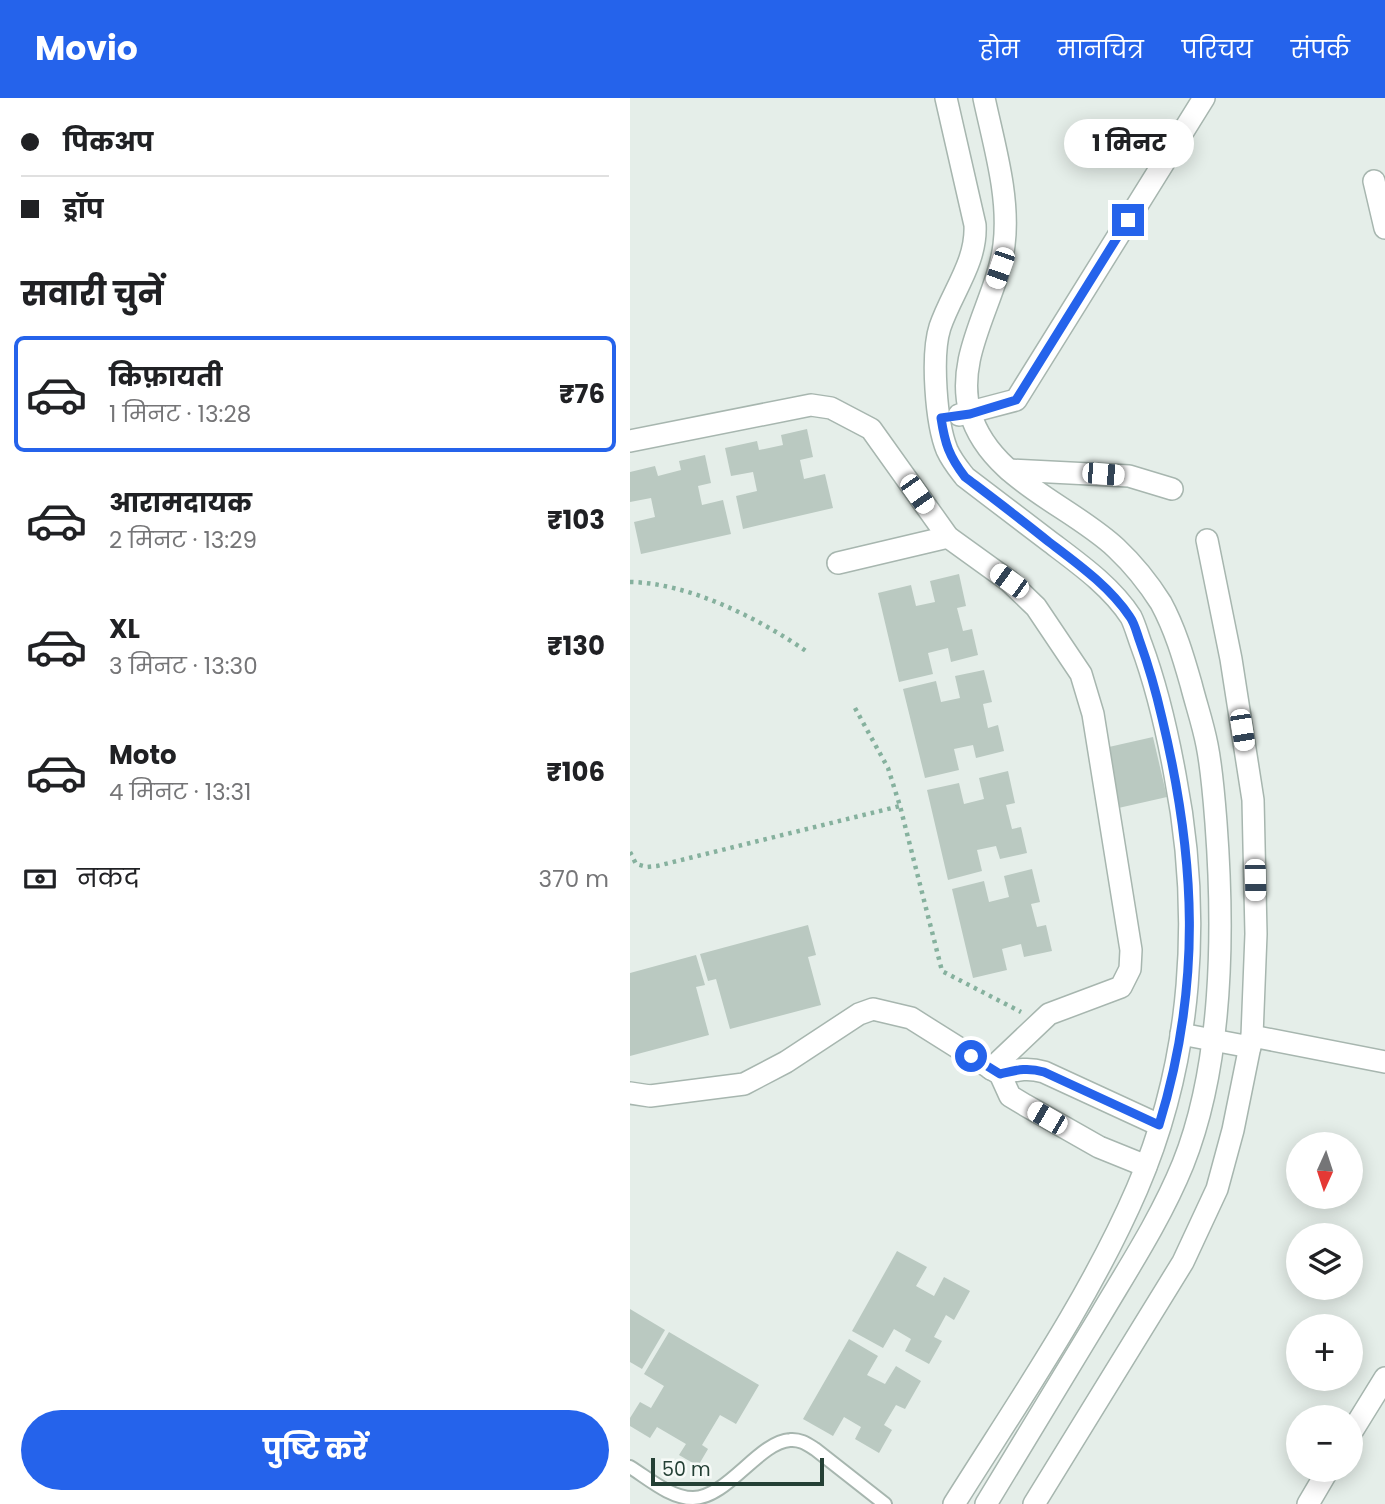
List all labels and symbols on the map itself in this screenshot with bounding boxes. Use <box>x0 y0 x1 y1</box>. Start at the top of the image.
callout: 1 मिनट <box>1063 118 1193 167</box>
route end <box>1112 204 1144 236</box>
car <box>984 245 1017 291</box>
car <box>1082 462 1125 486</box>
car <box>897 471 938 517</box>
car <box>986 560 1033 602</box>
car <box>1229 708 1256 752</box>
car <box>1245 859 1266 901</box>
route start <box>955 1040 987 1072</box>
car <box>1024 1098 1071 1138</box>
north arrow <box>1286 1132 1363 1209</box>
scale bar <box>651 1455 824 1487</box>

